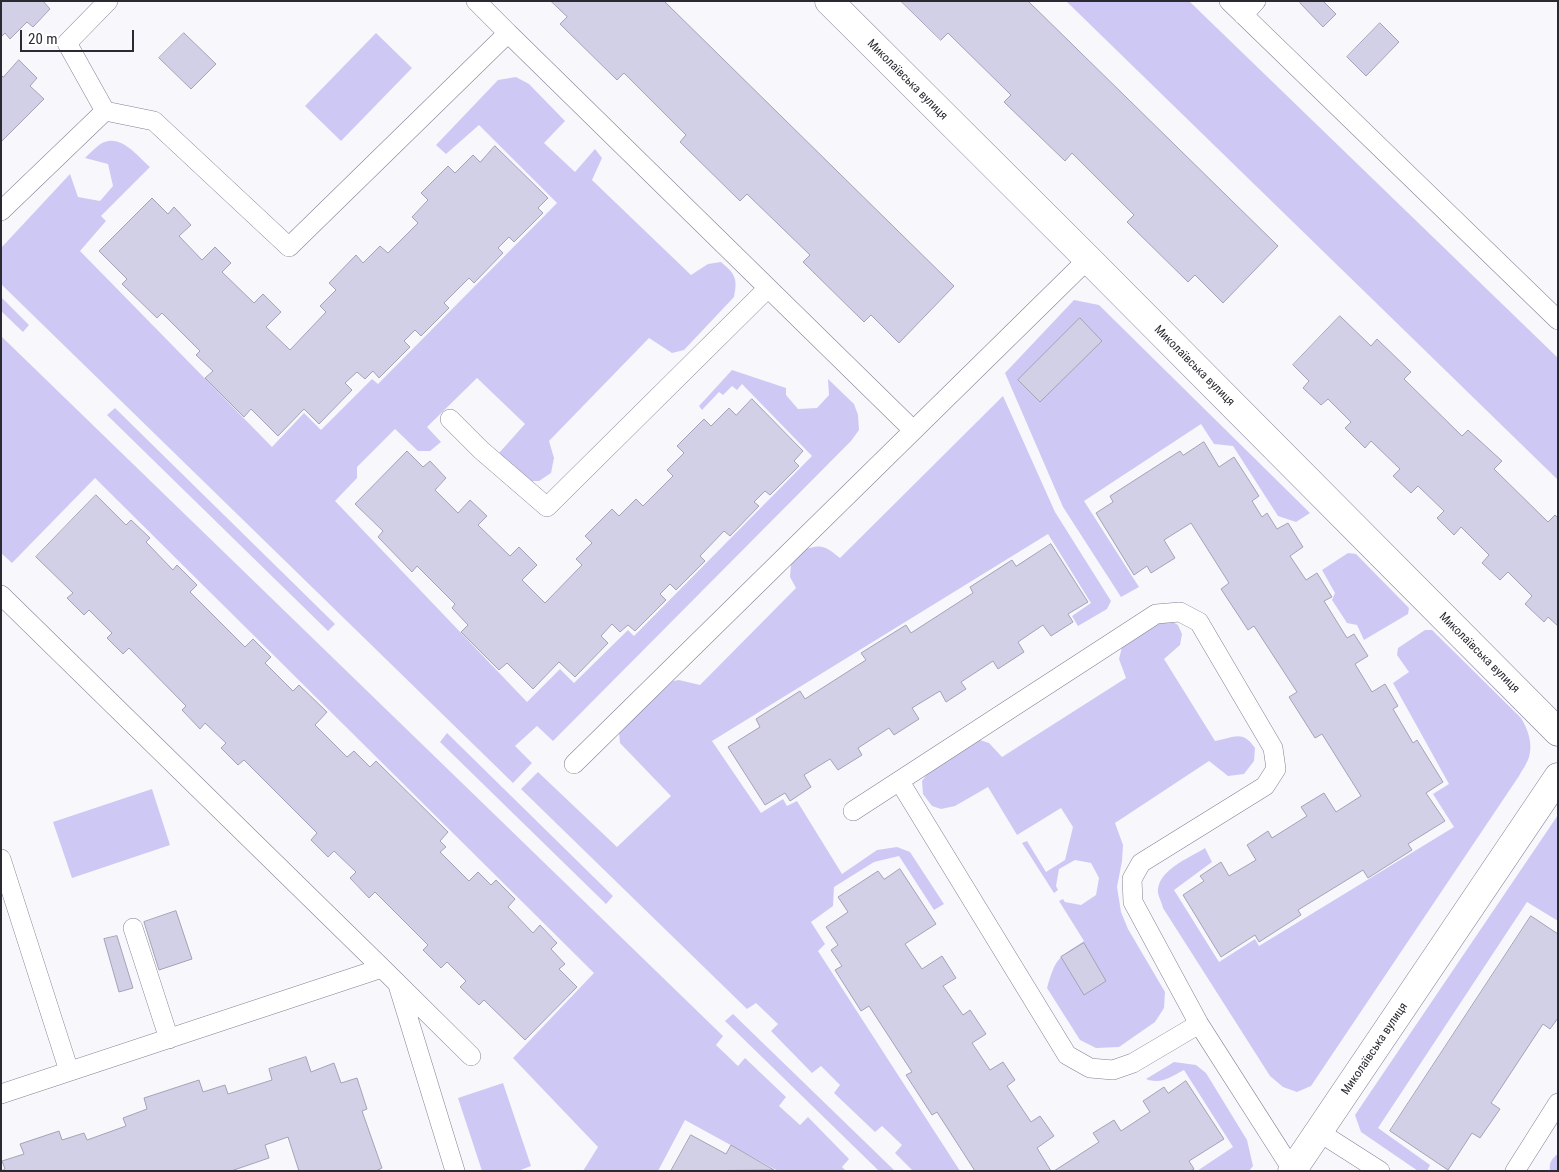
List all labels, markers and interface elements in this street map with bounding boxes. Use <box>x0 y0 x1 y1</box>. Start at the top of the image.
scale bar <box>22 20 136 52</box>
text: 20 m <box>28 30 58 48</box>
street label: Миколаївська вулиця <box>864 37 950 123</box>
street label: Миколаївська вулиця <box>1151 323 1237 409</box>
street label: Миколаївська вулиця <box>1436 610 1522 696</box>
street label: Миколаївська вулиця <box>1339 1000 1411 1098</box>

